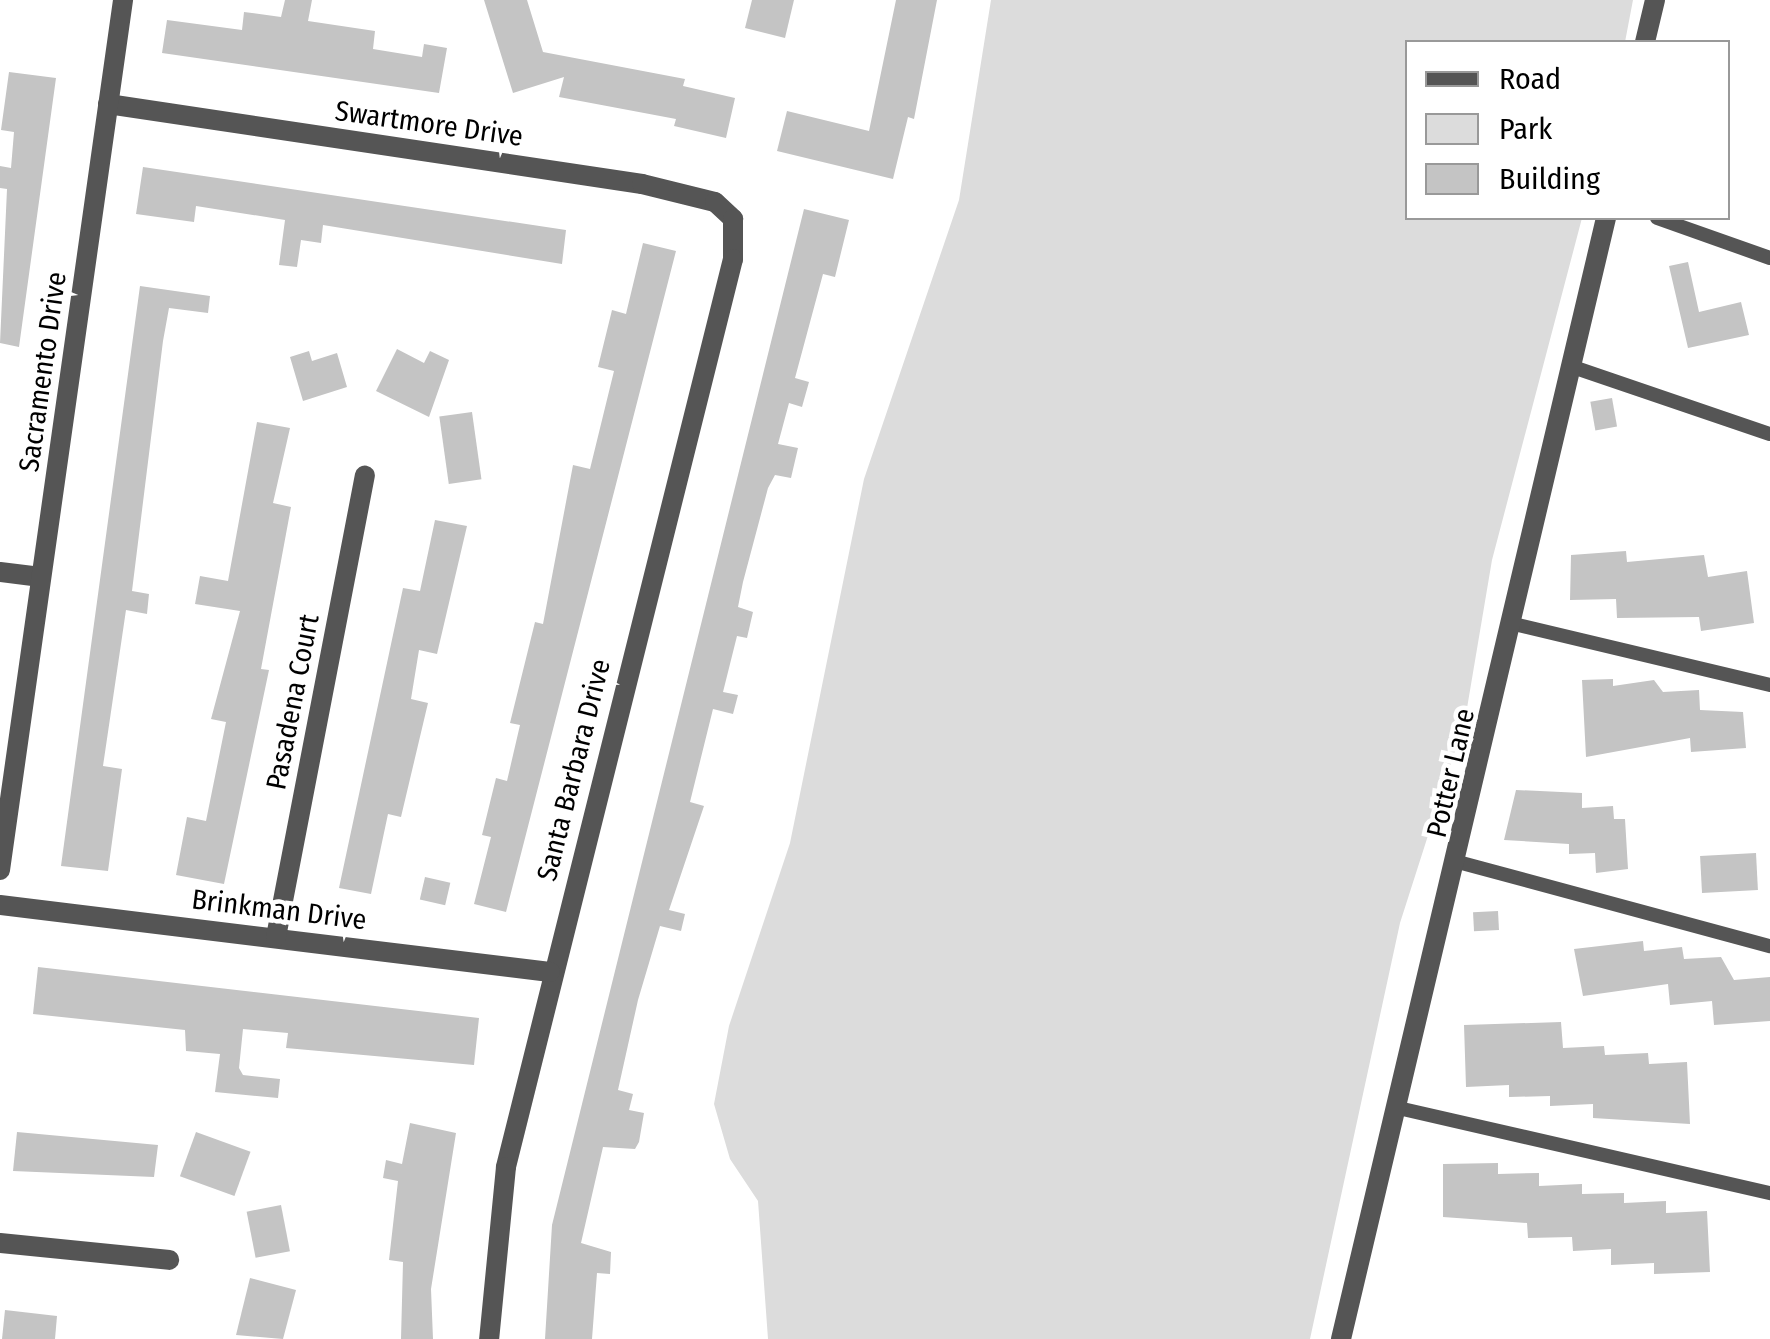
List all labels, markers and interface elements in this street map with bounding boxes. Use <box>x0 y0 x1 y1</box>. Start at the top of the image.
legend <box>1405 40 1730 220</box>
text: Road <box>1499 61 1561 97</box>
street label: Swartmore Drive <box>333 94 525 154</box>
text: Park <box>1499 111 1552 147</box>
text: Building <box>1499 161 1600 197</box>
street label: Sacramento Drive <box>12 270 74 474</box>
street label: Pasadena Court <box>260 611 326 793</box>
street label: Santa Barbara Drive <box>530 656 618 884</box>
street label: Potter Lane <box>1420 705 1482 841</box>
street label: Brinkman Drive <box>190 883 368 937</box>

